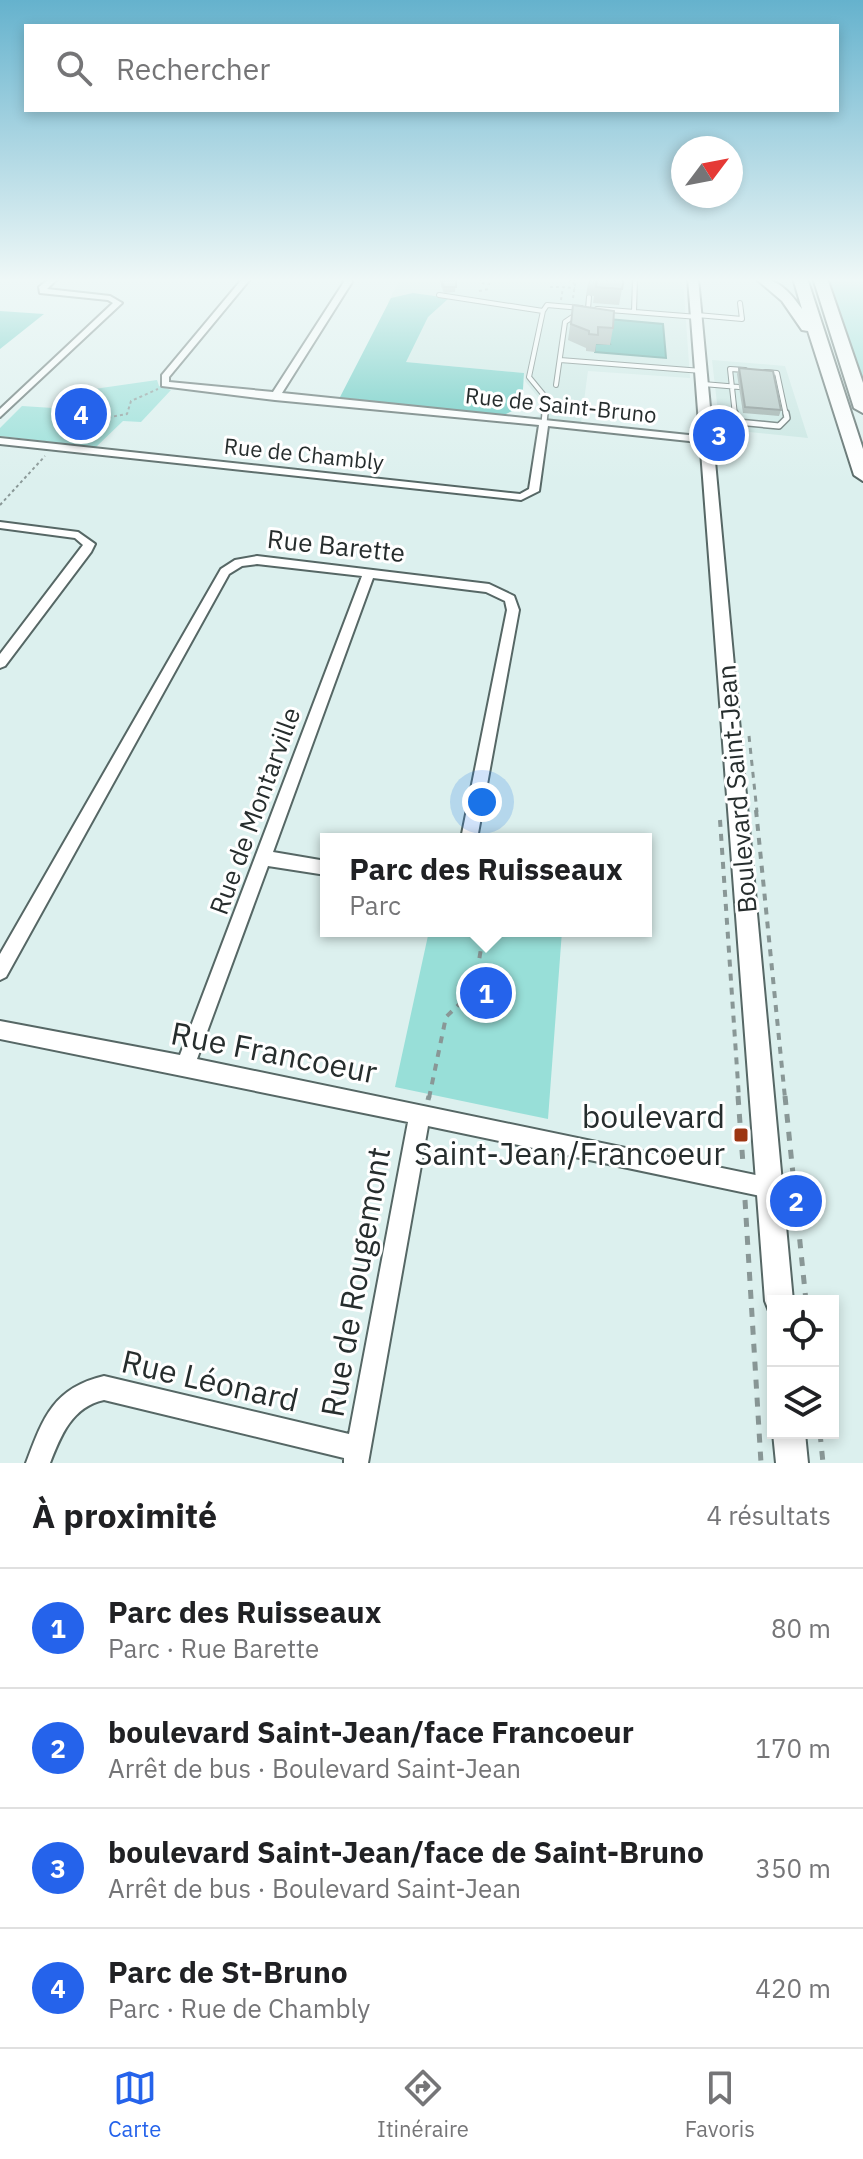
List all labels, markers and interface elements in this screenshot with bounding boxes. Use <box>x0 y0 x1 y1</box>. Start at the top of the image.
search box <box>24 24 839 112</box>
icon: search <box>52 46 96 90</box>
text: Rechercher <box>116 49 270 88</box>
north arrow <box>671 136 743 208</box>
street label: Rue de Saint-Bruno <box>464 380 658 429</box>
pin: 4 <box>55 384 107 444</box>
pin: 3 <box>693 405 745 465</box>
street label: Rue de Chambly <box>223 431 385 476</box>
street label: Rue Barette <box>265 521 407 569</box>
street label: Boulevard Saint-Jean <box>708 664 764 915</box>
street label: Rue de Montarville <box>201 702 307 919</box>
your location <box>462 782 502 822</box>
popup <box>320 833 652 937</box>
text: Parc des Ruisseaux <box>349 849 623 888</box>
text: Parc <box>349 888 401 922</box>
pin: 1 <box>460 963 512 1023</box>
street label: Rue Francoeur <box>167 1011 381 1093</box>
place label: boulevard Saint-Jean/Francoeur <box>414 1095 725 1174</box>
marker: boulevard Saint-Jean/Francoeur <box>732 1126 750 1144</box>
street label: Rue de Rougemont <box>311 1144 399 1420</box>
pin: 2 <box>770 1171 822 1231</box>
map controls <box>767 1295 839 1439</box>
button: locate <box>767 1295 839 1367</box>
street label: Rue Léonard <box>118 1339 303 1421</box>
button: layers <box>767 1367 839 1439</box>
text: À proximité <box>32 1493 217 1537</box>
text: 4 résultats <box>706 1498 831 1532</box>
text: Parc des Ruisseaux <box>108 1592 381 1631</box>
text: 1 <box>50 1611 66 1645</box>
text: 80 m <box>771 1611 831 1645</box>
text: Parc · Rue Barette <box>108 1631 319 1665</box>
text: boulevard Saint-Jean/face Francoeur <box>108 1712 634 1751</box>
text: 2 <box>50 1731 66 1765</box>
text: 170 m <box>755 1731 831 1765</box>
text: Arrêt de bus · Boulevard Saint-Jean <box>108 1751 521 1785</box>
text: boulevard Saint-Jean/face de Saint-Bruno <box>108 1832 704 1871</box>
text: 3 <box>50 1851 66 1885</box>
text: 350 m <box>755 1851 831 1885</box>
text: Arrêt de bus · Boulevard Saint-Jean <box>108 1871 521 1905</box>
text: Parc de St-Bruno <box>108 1952 348 1991</box>
text: 4 <box>50 1971 66 2005</box>
text: 420 m <box>755 1971 831 2005</box>
text: Parc · Rue de Chambly <box>108 1991 370 2025</box>
tab: Carte <box>108 2066 161 2143</box>
tab: Itinéraire <box>377 2066 469 2143</box>
tab: Favoris <box>685 2066 755 2143</box>

